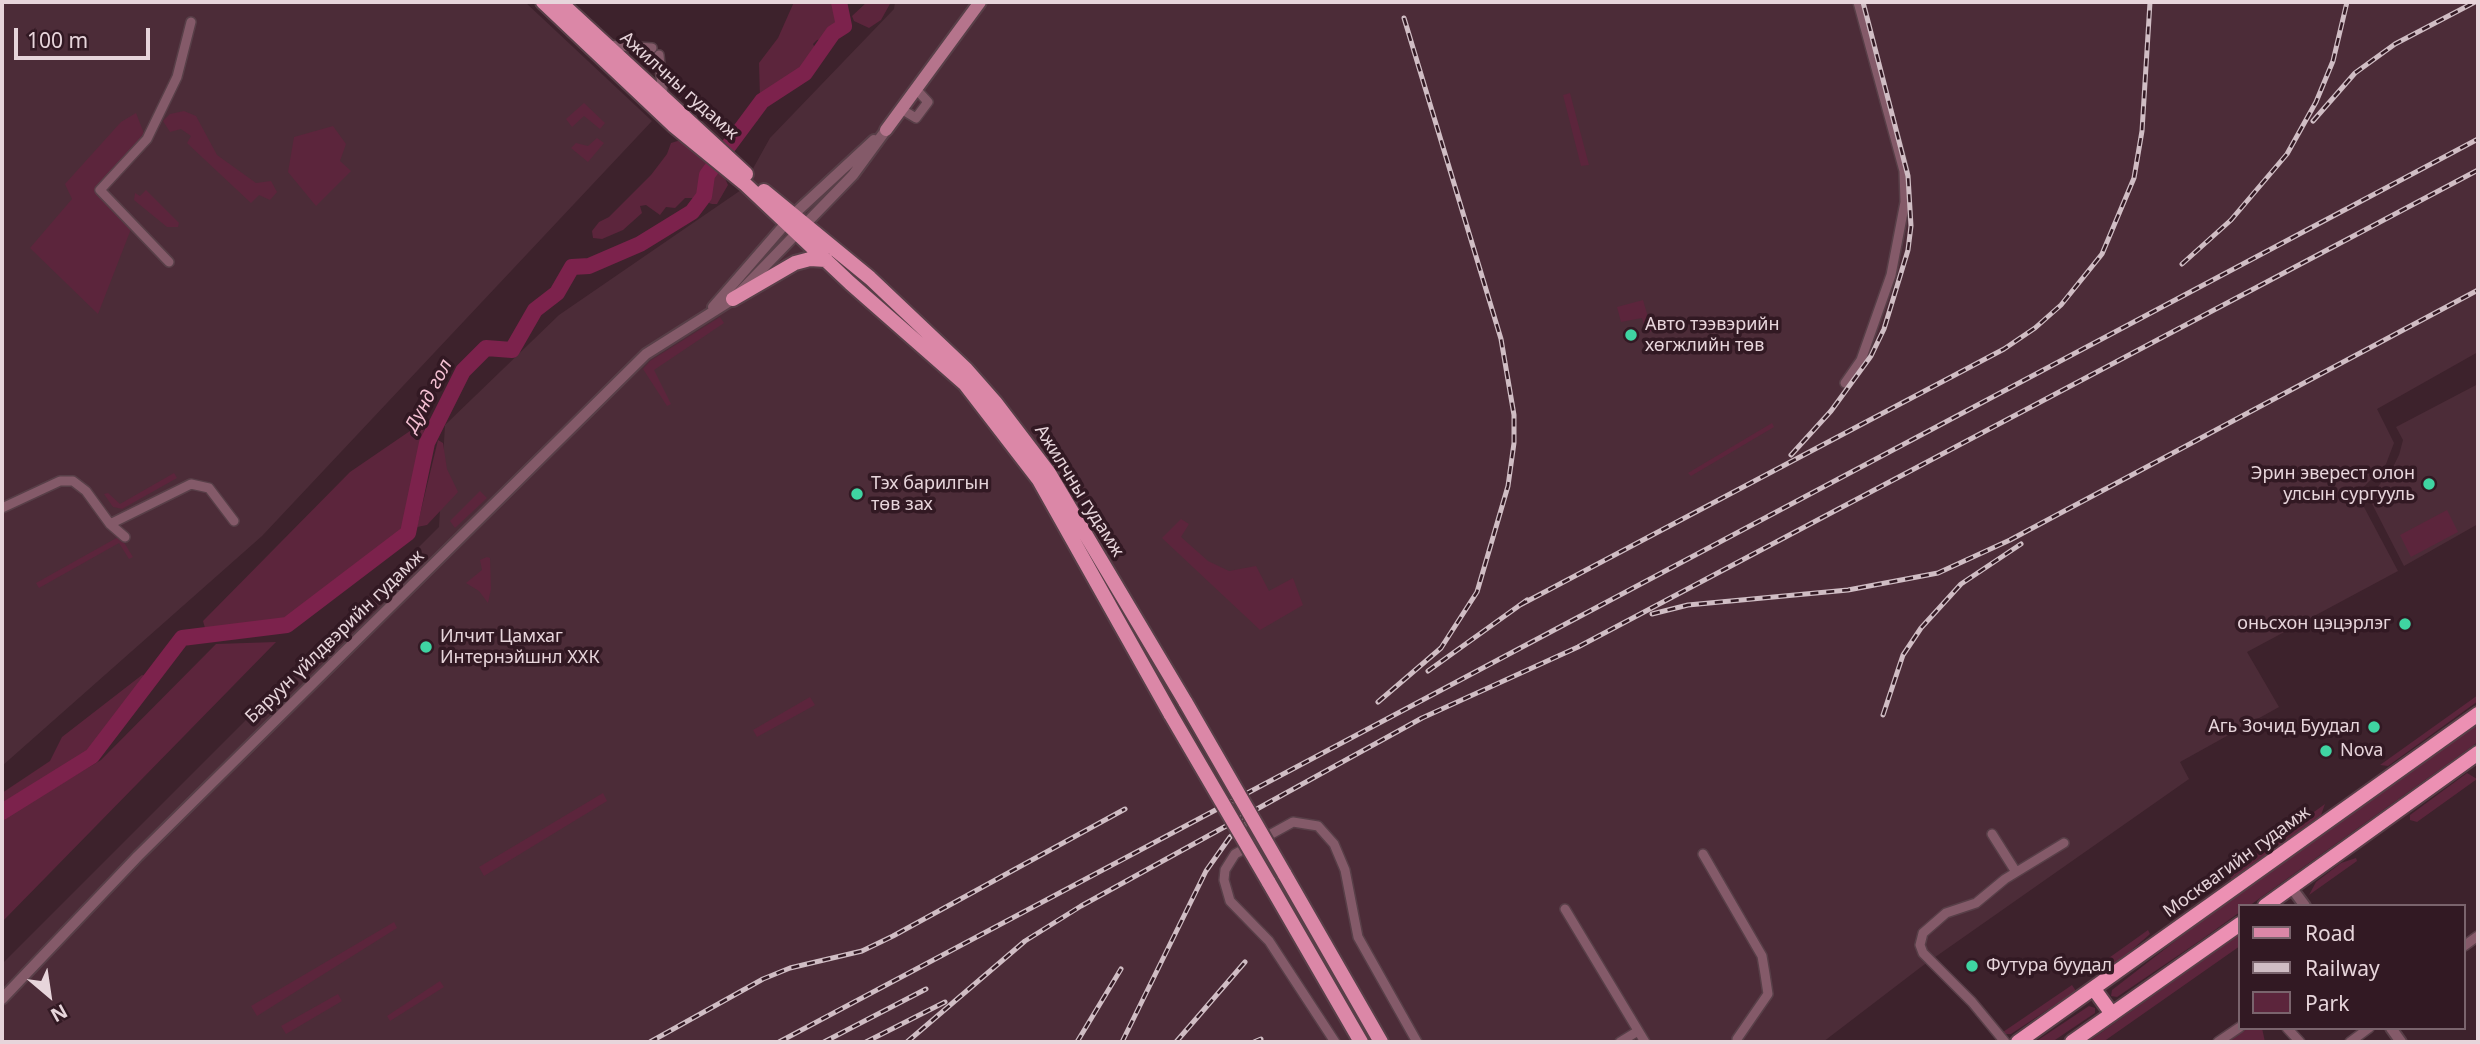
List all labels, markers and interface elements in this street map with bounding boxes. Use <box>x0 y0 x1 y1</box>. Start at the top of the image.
scale bar <box>18 14 154 58</box>
text: 100 m <box>27 26 88 54</box>
street label: Ажилчны гудамж <box>615 27 743 145</box>
place label: Авто тээвэрийн хөгжлийн төв <box>1645 314 1780 356</box>
marker: Авто тээвэрийн хөгжлийн төв <box>1623 327 1639 343</box>
water label: Дунд гол <box>400 356 458 436</box>
street label: Ажилчны гудамж <box>1030 421 1128 561</box>
place label: Эрин эверест олон улсын сургууль <box>2251 463 2415 505</box>
place label: Тэх барилгын төв зах <box>871 473 989 516</box>
marker: Эрин эверест олон улсын сургууль <box>2421 476 2437 492</box>
marker: Тэх барилгын төв зах <box>849 486 865 502</box>
street label: Баруун үйлдвэрийн гудамж <box>241 546 429 728</box>
place label: оньсхон цэцэрлэг <box>2237 613 2391 635</box>
marker: оньсхон цэцэрлэг <box>2397 616 2413 632</box>
place label: Илчит Цамхаг Интернэйшнл ХХК <box>440 626 600 668</box>
marker: Илчит Цамхаг Интернэйшнл ХХК <box>418 639 434 655</box>
place label: Агь 3очид Буудал <box>2208 716 2360 738</box>
marker: Агь 3очид Буудал <box>2366 719 2382 735</box>
place label: Nova <box>2340 740 2383 762</box>
marker: Nova <box>2318 743 2334 759</box>
street label: Москвагийн гудамж <box>2159 801 2315 923</box>
legend <box>2238 904 2466 1030</box>
text: Road <box>2305 919 2355 947</box>
text: Railway <box>2305 954 2380 982</box>
place label: Футура буудал <box>1986 955 2112 977</box>
marker: Футура буудал <box>1964 958 1980 974</box>
north arrow <box>14 960 84 1030</box>
text: Park <box>2305 989 2349 1017</box>
text: N <box>46 998 72 1028</box>

